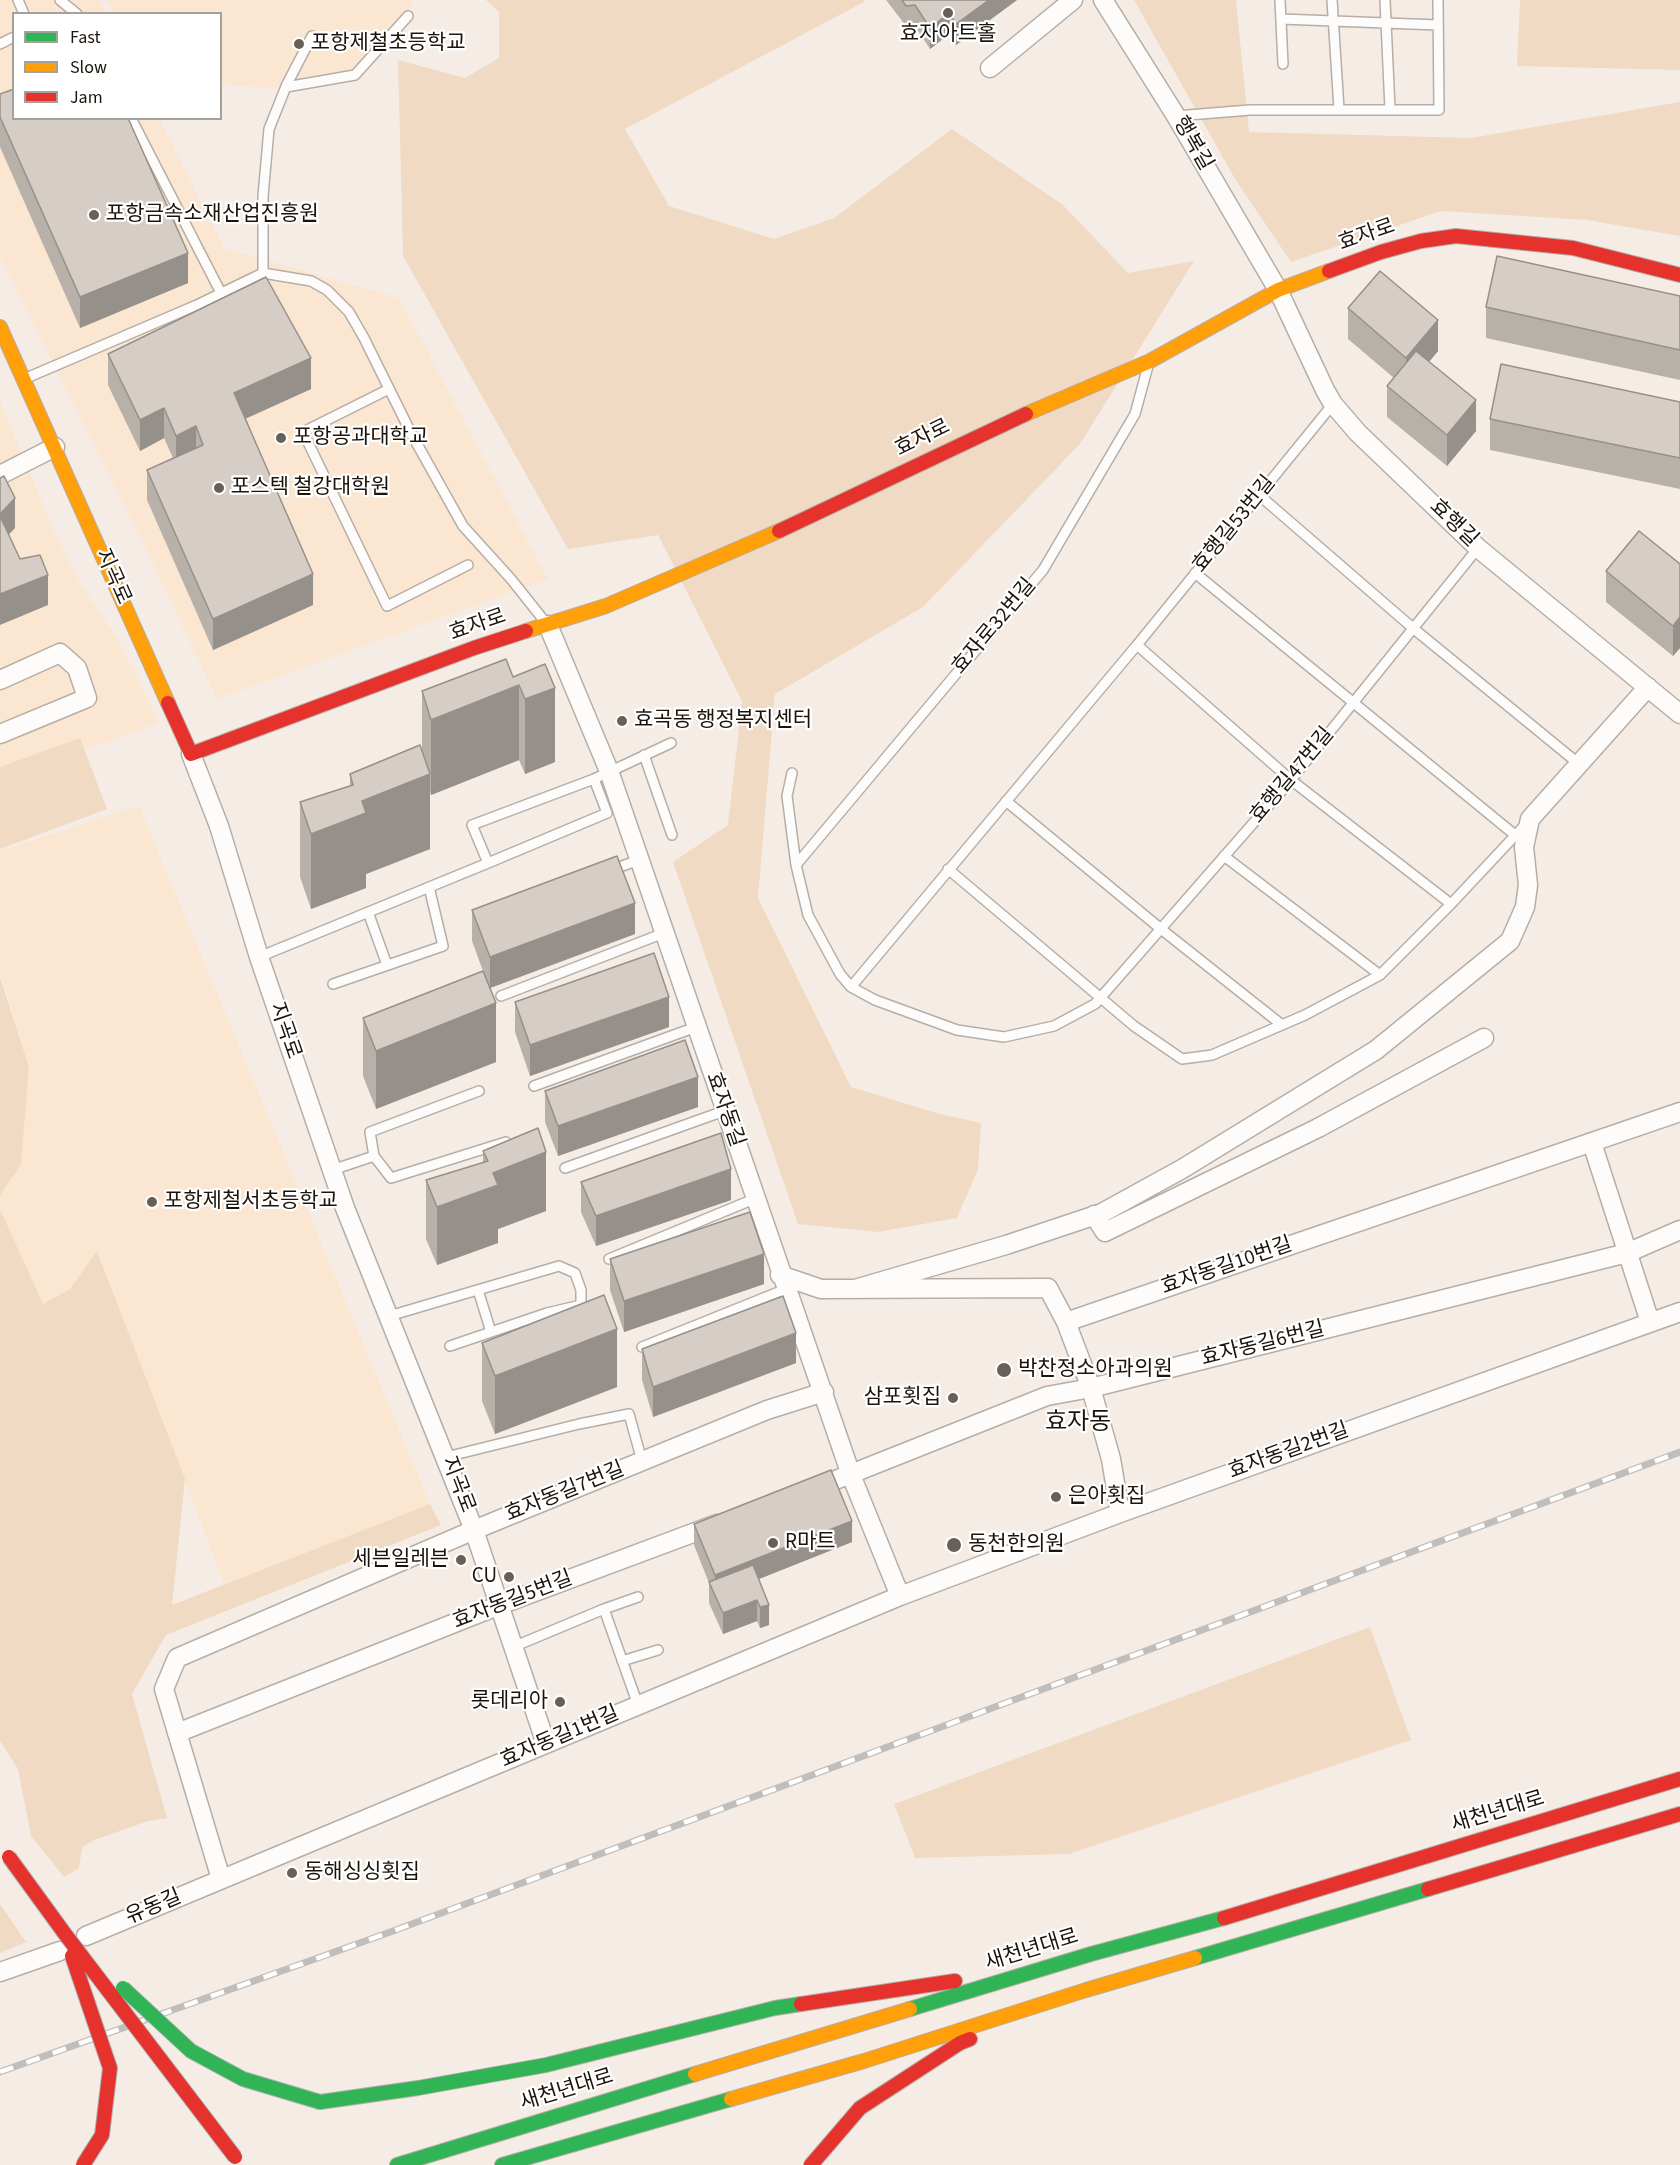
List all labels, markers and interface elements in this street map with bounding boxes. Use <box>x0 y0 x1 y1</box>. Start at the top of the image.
marker: 효자아트홀 <box>941 6 955 20</box>
legend <box>12 12 222 120</box>
place label: 효자아트홀 <box>900 22 996 48</box>
text: Fast <box>70 25 101 50</box>
place label: 포항제철초등학교 <box>311 31 466 57</box>
marker: 포항제철초등학교 <box>292 37 306 51</box>
text: Slow <box>70 55 107 80</box>
text: Jam <box>70 85 103 110</box>
street label: 행복길 <box>1167 113 1217 175</box>
place label: 포항금속소재산업진흥원 <box>106 202 319 228</box>
marker: 포항금속소재산업진흥원 <box>87 208 101 222</box>
street label: 효자로 <box>1335 215 1399 257</box>
street label: 효자로 <box>891 415 955 463</box>
place label: 포항공과대학교 <box>293 425 428 451</box>
marker: 포항공과대학교 <box>274 431 288 445</box>
street label: 효행길53번길 <box>1188 471 1282 579</box>
place label: 포스텍 철강대학원 <box>231 475 390 501</box>
marker: 포스텍 철강대학원 <box>212 481 226 495</box>
street label: 효행길 <box>1423 495 1483 553</box>
street label: 지곡로 <box>89 545 135 609</box>
street label: 효자로32번길 <box>948 574 1042 680</box>
street label: 효자로 <box>446 605 510 647</box>
place label: 효곡동 행정복지센터 <box>634 708 812 734</box>
marker: 효곡동 행정복지센터 <box>615 714 629 728</box>
street label: 효행길47번길 <box>1246 723 1340 829</box>
street label: 지곡로 <box>263 999 305 1063</box>
street label: 효자동길 <box>700 1069 748 1151</box>
place label: 포항제철서초등학교 <box>164 1189 338 1215</box>
marker: 포항제철서초등학교 <box>145 1195 159 1209</box>
street label: 효자동길10번길 <box>1158 1233 1296 1301</box>
street label: 효자동길6번길 <box>1199 1317 1327 1373</box>
place label: 박찬정소아과의원 <box>1018 1357 1173 1383</box>
marker: 박찬정소아과의원 <box>995 1361 1013 1379</box>
place label: 삼포횟집 <box>864 1385 941 1411</box>
marker: 삼포횟집 <box>946 1391 960 1405</box>
district label: 효자동 <box>1045 1410 1111 1438</box>
street label: 효자동길2번길 <box>1225 1419 1353 1485</box>
street label: 지곡로 <box>435 1453 479 1517</box>
street label: 효자동길7번길 <box>502 1458 628 1528</box>
place label: 은아횟집 <box>1068 1484 1145 1510</box>
marker: 은아횟집 <box>1049 1490 1063 1504</box>
place label: R마트 <box>785 1530 836 1556</box>
place label: 동천한의원 <box>968 1532 1065 1558</box>
marker: R마트 <box>766 1536 780 1550</box>
marker: 동천한의원 <box>945 1536 963 1554</box>
place label: 세븐일레븐 <box>352 1547 449 1573</box>
marker: 세븐일레븐 <box>454 1553 468 1567</box>
place label: CU <box>472 1564 497 1590</box>
street label: 효자동길5번길 <box>450 1567 576 1635</box>
marker: CU <box>502 1570 516 1584</box>
place label: 롯데리아 <box>471 1689 548 1715</box>
marker: 롯데리아 <box>553 1695 567 1709</box>
street label: 효자동길1번길 <box>497 1702 623 1774</box>
street label: 새천년대로 <box>1448 1787 1548 1839</box>
place label: 동해싱싱횟집 <box>304 1860 420 1886</box>
marker: 동해싱싱횟집 <box>285 1866 299 1880</box>
street label: 유동길 <box>122 1885 186 1931</box>
street label: 새천년대로 <box>982 1925 1082 1977</box>
street label: 새천년대로 <box>517 2065 617 2117</box>

